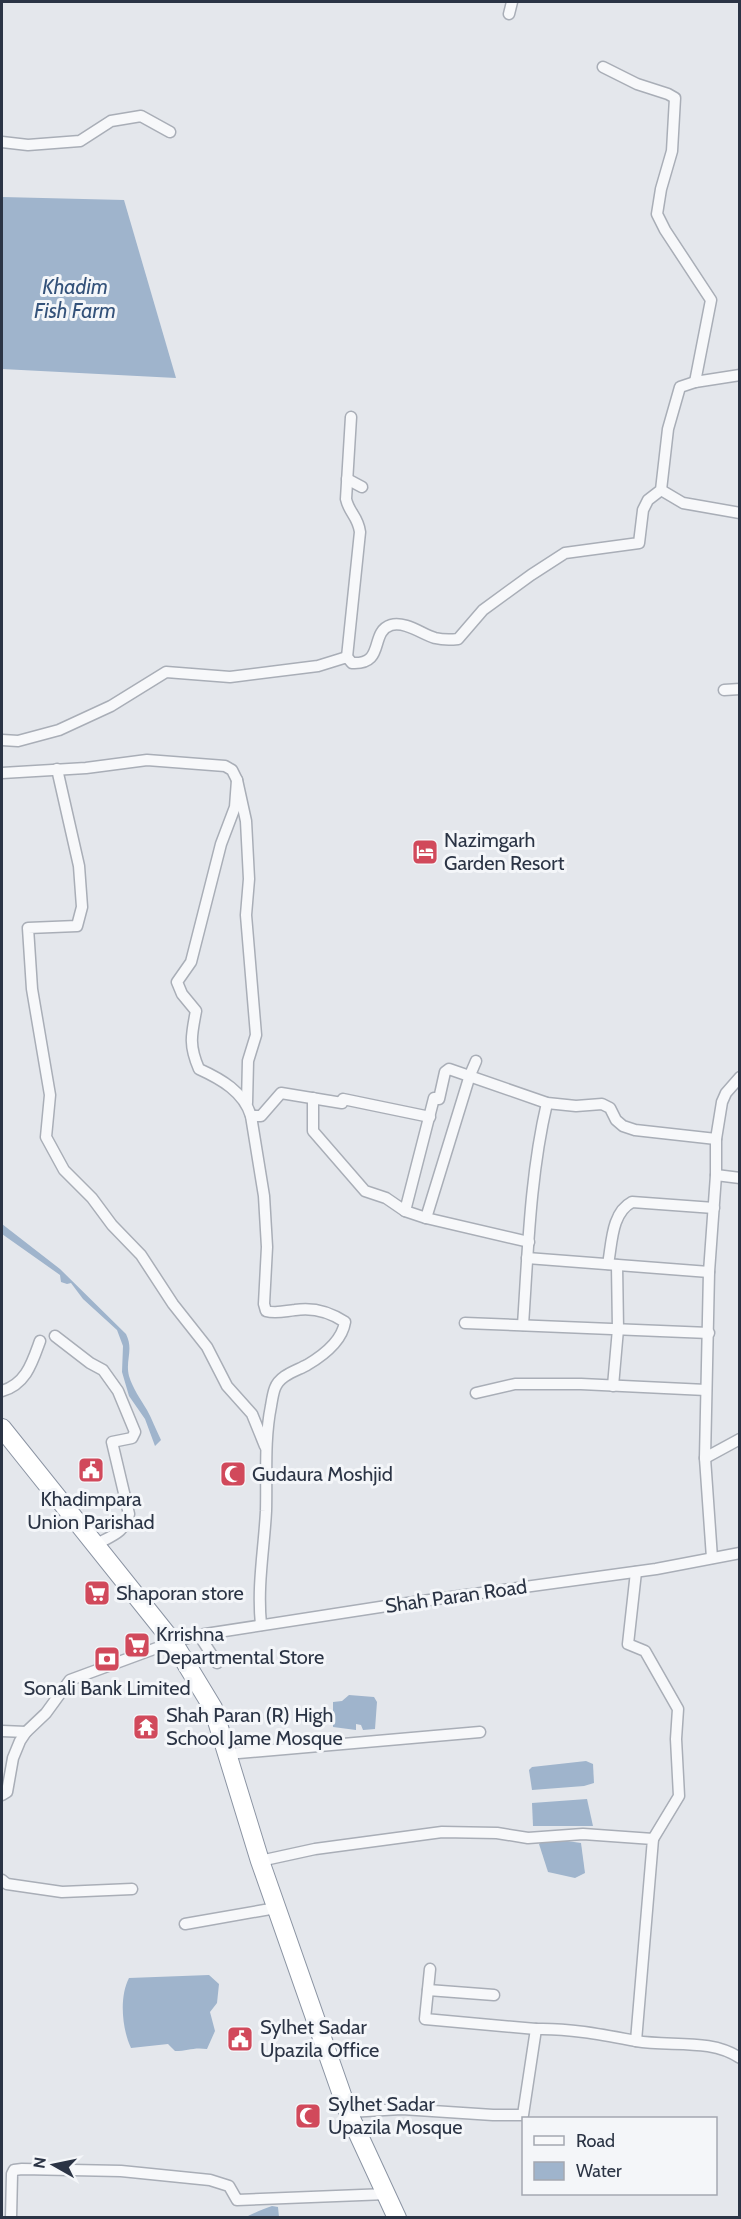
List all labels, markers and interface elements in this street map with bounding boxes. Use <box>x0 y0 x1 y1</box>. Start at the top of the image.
water label: Khadim Fish Farm <box>34 274 116 323</box>
place label: Nazimgarh Garden Resort <box>444 828 565 875</box>
hotel icon: Nazimgarh Garden Resort <box>410 837 440 867</box>
public building icon: Khadimpara Union Parishad <box>76 1455 106 1485</box>
mosque icon: Gudaura Moshjid <box>218 1459 248 1489</box>
place label: Gudaura Moshjid <box>252 1462 393 1486</box>
place label: Khadimpara Union Parishad <box>27 1487 155 1534</box>
street label: Shah Paran Road <box>384 1574 528 1618</box>
supermarket icon: Shaporan store <box>82 1578 112 1608</box>
place label: Shaporan store <box>116 1581 244 1605</box>
place label: Krrishna Departmental Store <box>156 1622 324 1669</box>
supermarket icon: Krrishna Departmental Store <box>122 1630 152 1660</box>
bank icon: Sonali Bank Limited <box>92 1644 122 1674</box>
place label: Sonali Bank Limited <box>23 1676 191 1700</box>
place label: Shah Paran (R) High School Jame Mosque <box>166 1703 343 1750</box>
temple icon: Shah Paran (R) High School Jame Mosque <box>131 1712 161 1742</box>
place label: Sylhet Sadar Upazila Office <box>260 2015 379 2062</box>
public building icon: Sylhet Sadar Upazila Office <box>225 2024 255 2054</box>
place label: Sylhet Sadar Upazila Mosque <box>328 2092 463 2139</box>
mosque icon: Sylhet Sadar Upazila Mosque <box>293 2101 323 2131</box>
legend <box>522 2117 717 2195</box>
text: Road <box>576 2130 615 2152</box>
north arrow <box>24 2135 84 2195</box>
text: N <box>29 2156 50 2170</box>
text: Water <box>576 2160 622 2182</box>

